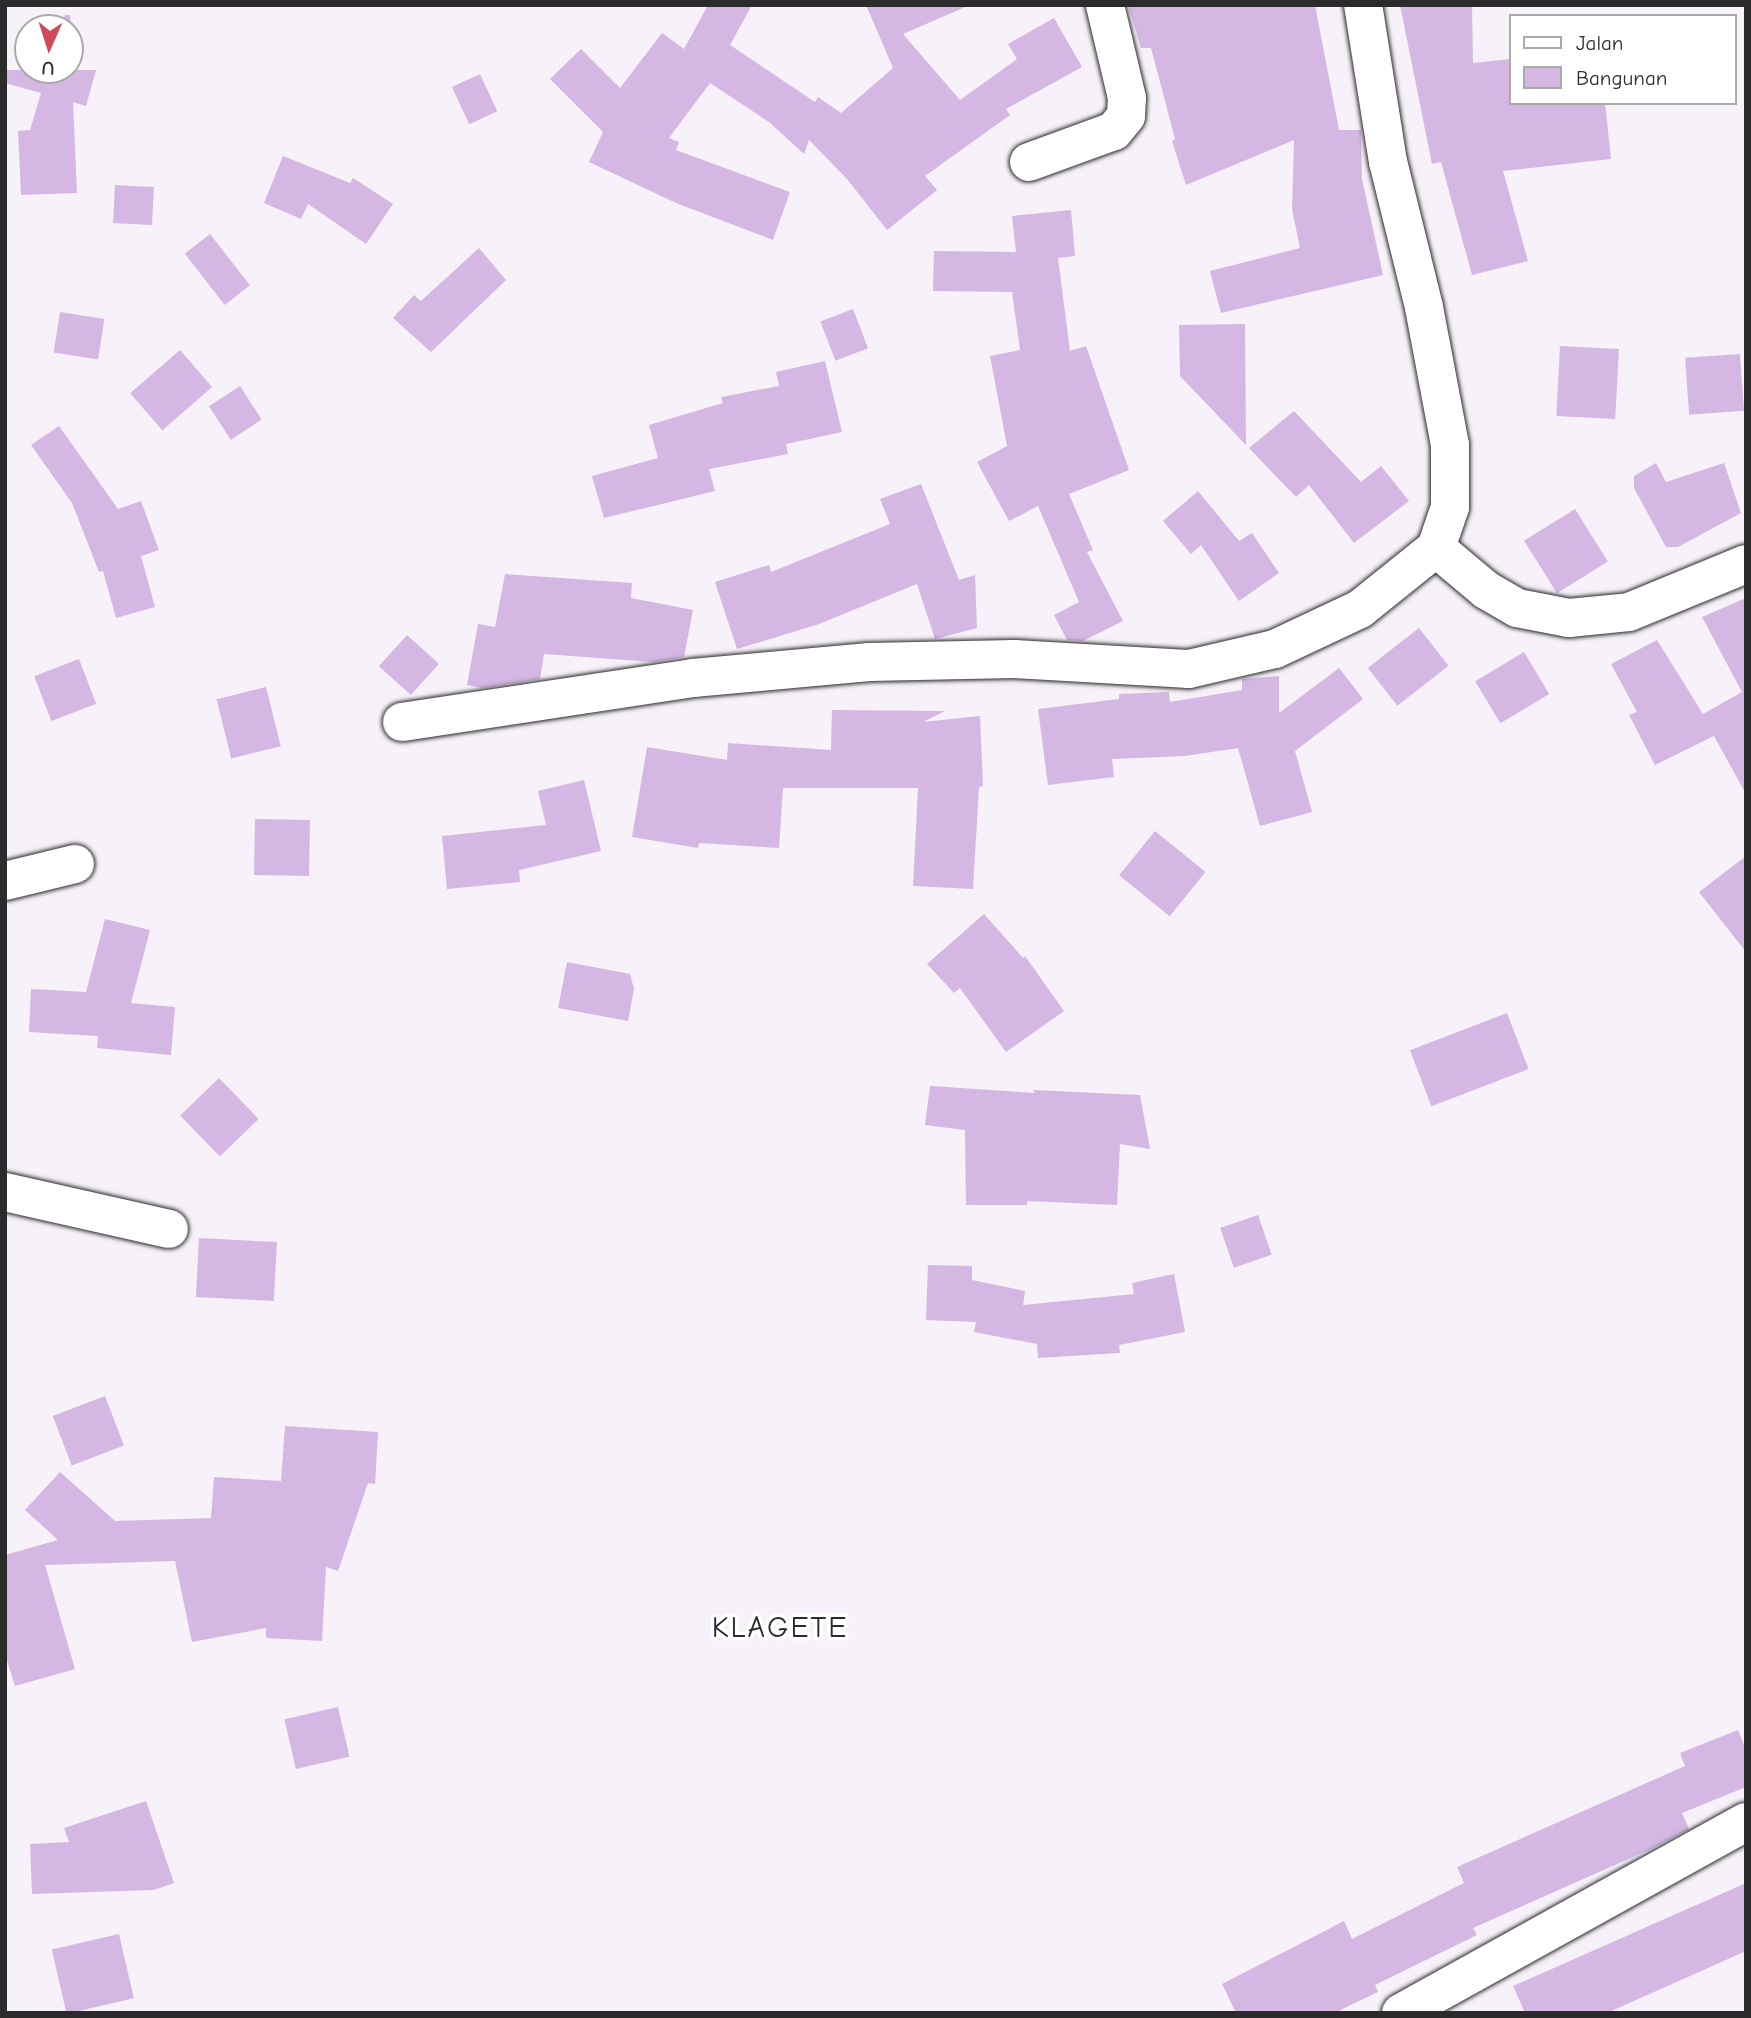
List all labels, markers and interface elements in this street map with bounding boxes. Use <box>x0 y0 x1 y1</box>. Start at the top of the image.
north arrow <box>14 14 84 84</box>
legend <box>1510 14 1737 105</box>
text: Jalan <box>1576 31 1623 55</box>
text: U <box>41 57 55 79</box>
text: Bangunan <box>1576 66 1667 90</box>
district label: KLAGETE <box>713 1610 847 1646</box>

